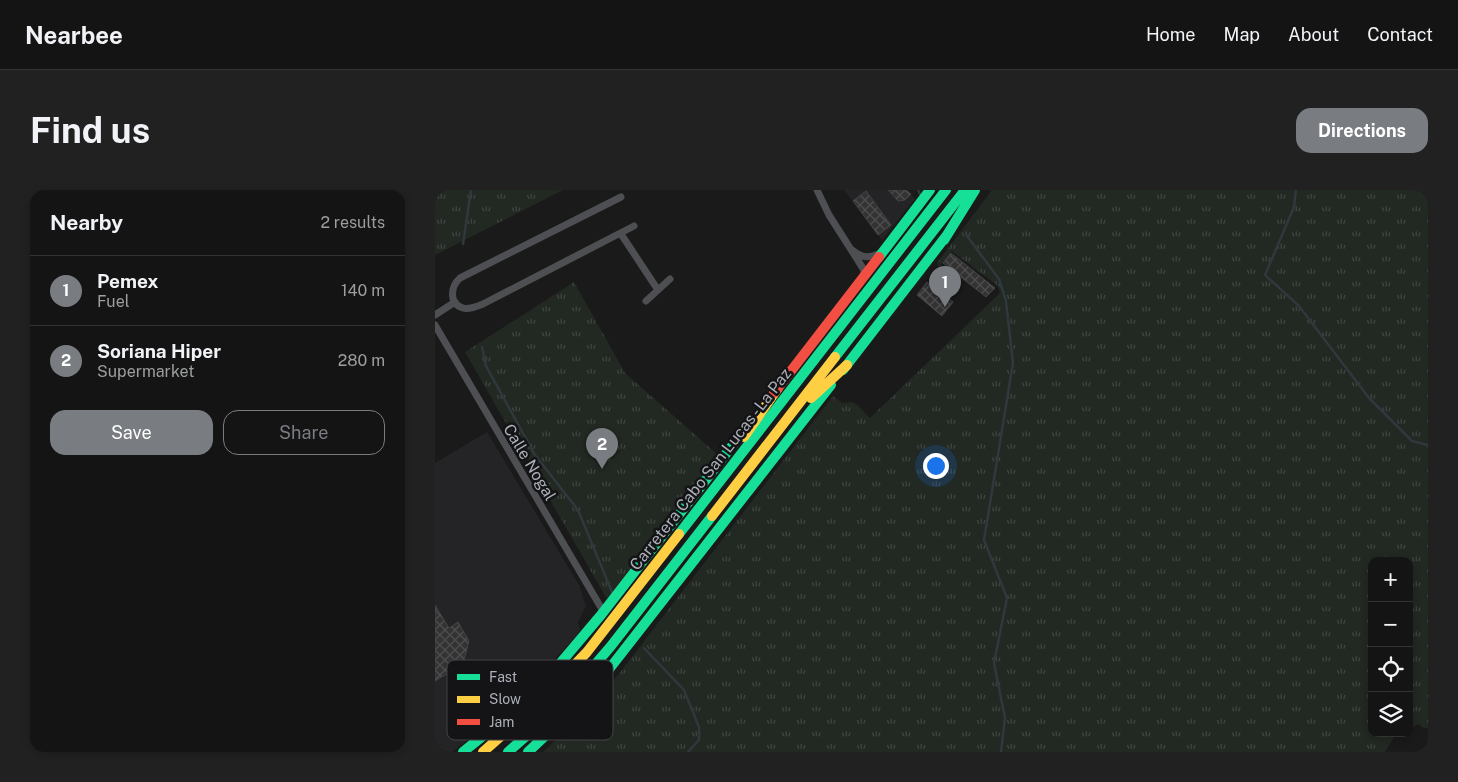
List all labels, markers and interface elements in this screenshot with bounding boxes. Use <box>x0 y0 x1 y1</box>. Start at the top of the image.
text: Nearbee <box>25 21 123 49</box>
text: Home <box>1146 24 1196 45</box>
text: Map <box>1224 24 1260 45</box>
text: About <box>1288 24 1339 45</box>
text: Contact <box>1367 24 1433 45</box>
button: Directions <box>1296 108 1428 153</box>
text: Find us <box>30 110 150 151</box>
text: Nearby <box>50 210 123 235</box>
text: 2 results <box>320 213 385 232</box>
pin: 1 <box>929 266 961 307</box>
text: Pemex <box>97 270 158 292</box>
text: 1 <box>63 281 69 300</box>
text: 140 m <box>341 281 385 300</box>
text: Fuel <box>97 292 130 311</box>
text: Soriana Hiper <box>97 340 221 362</box>
text: 2 <box>61 351 71 370</box>
text: 280 m <box>338 351 385 370</box>
text: Supermarket <box>97 362 194 381</box>
street label: Carretera Cabo San Lucas - La Paz <box>626 364 795 574</box>
button: Save <box>50 410 213 455</box>
button: Share <box>223 410 385 455</box>
street label: Calle Nogal <box>499 420 560 504</box>
pin: 2 <box>586 428 618 469</box>
your location <box>923 453 949 479</box>
map controls <box>1368 557 1413 737</box>
button: + <box>1368 557 1413 602</box>
button: − <box>1368 602 1413 647</box>
button: locate <box>1368 647 1413 692</box>
legend <box>447 660 613 740</box>
text: Fast <box>489 669 517 685</box>
text: Slow <box>489 691 521 707</box>
button: layers <box>1368 692 1413 737</box>
text: Jam <box>489 714 514 730</box>

